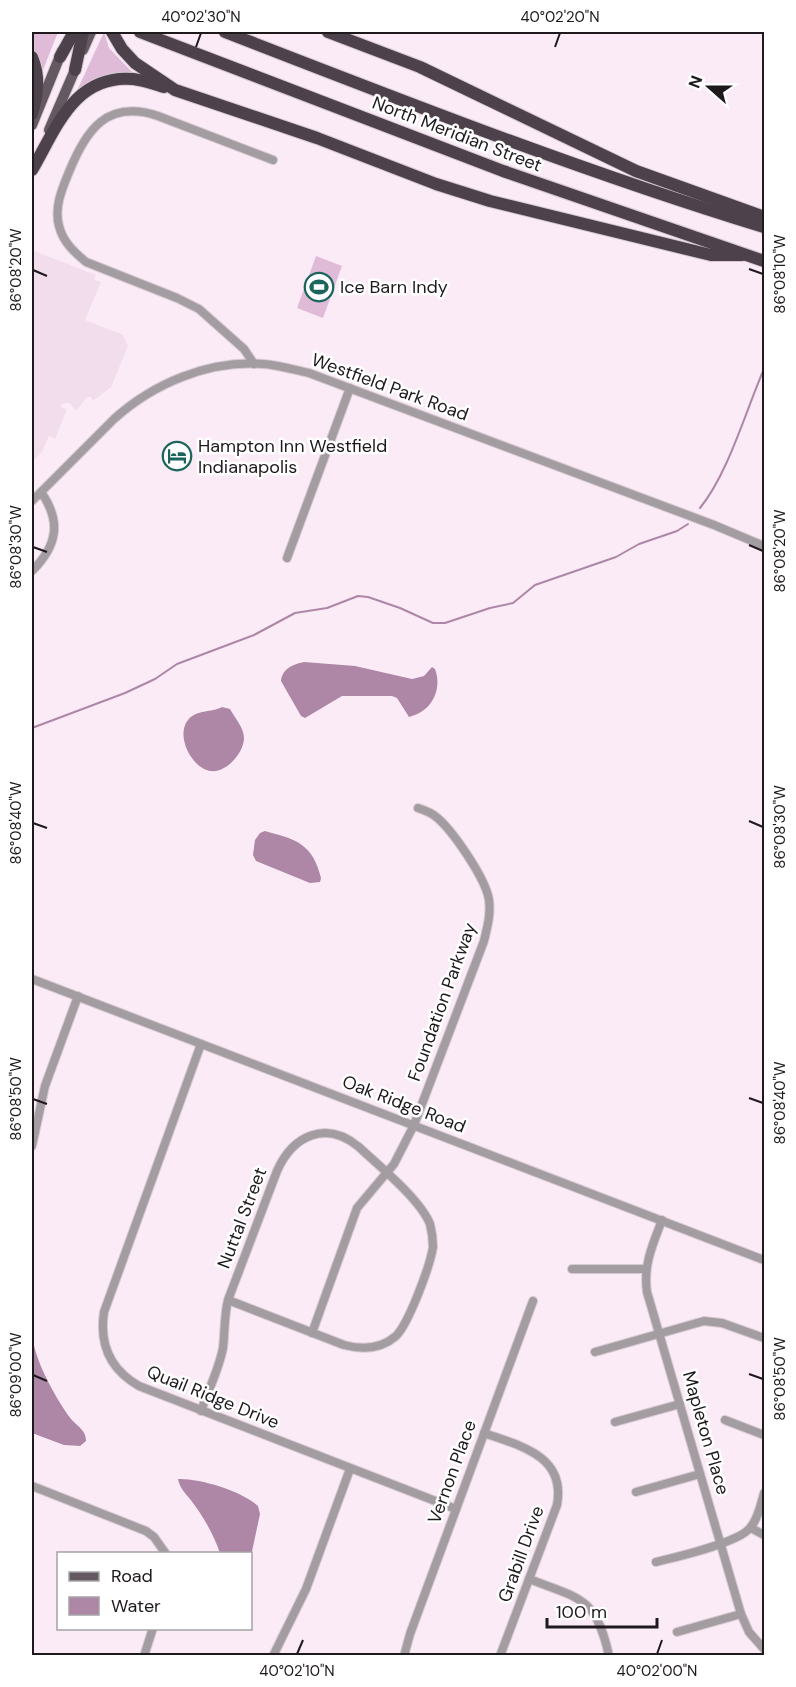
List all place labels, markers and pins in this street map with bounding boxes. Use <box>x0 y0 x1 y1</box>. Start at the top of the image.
sports icon: Ice Barn Indy <box>303 271 335 303</box>
place label: Ice Barn Indy <box>340 275 448 299</box>
place label: Hampton Inn Westfield Indianapolis <box>198 434 387 479</box>
hotel icon: Hampton Inn Westfield Indianapolis <box>161 440 193 472</box>

